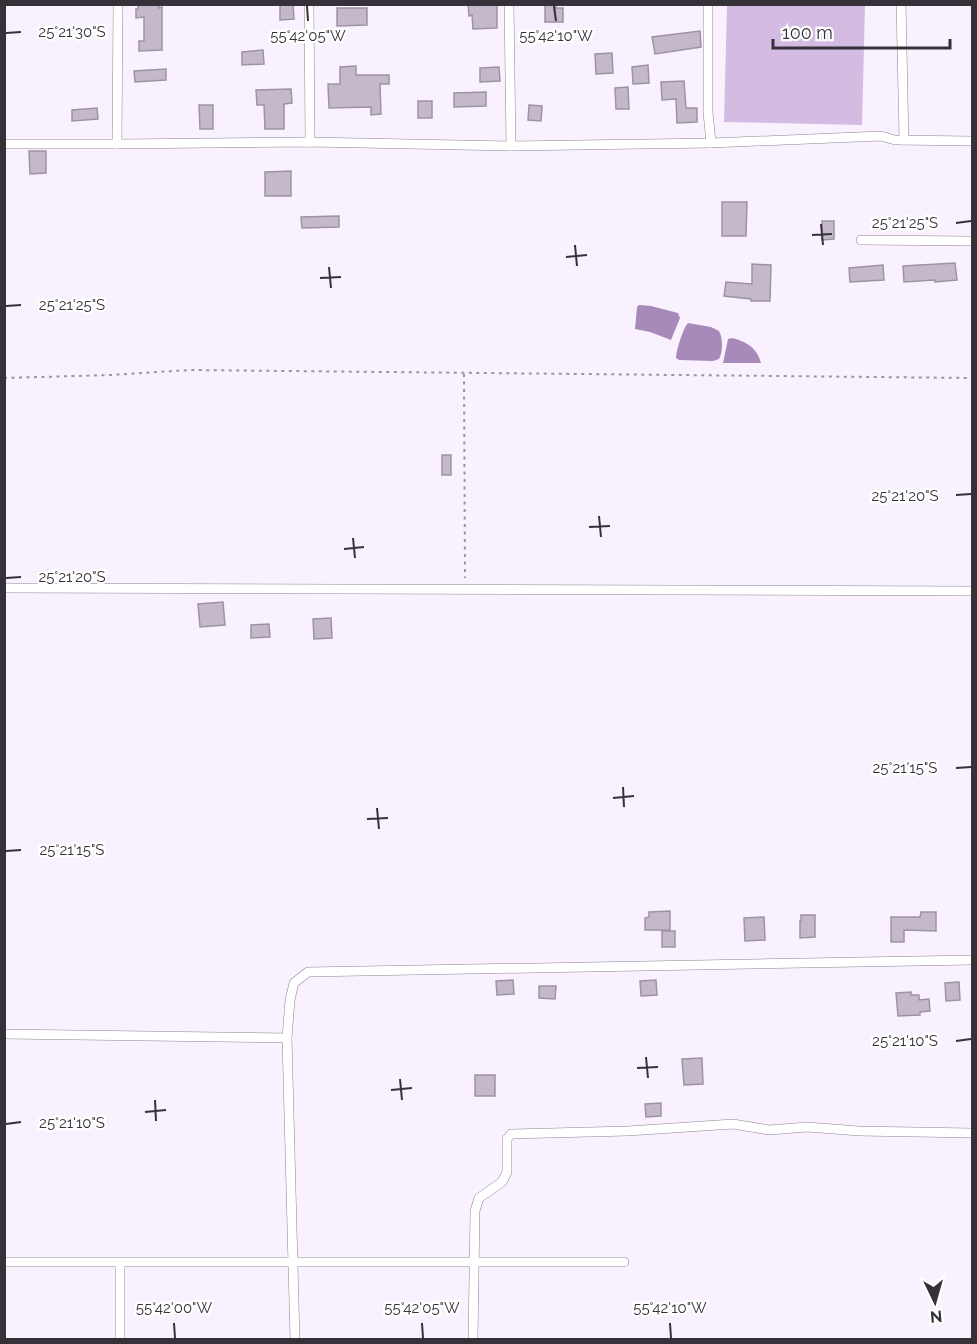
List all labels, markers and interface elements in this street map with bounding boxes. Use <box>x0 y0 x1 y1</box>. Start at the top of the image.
scale bar <box>773 12 950 50</box>
text: 100 m <box>782 22 833 43</box>
text: 25°21'30"S <box>38 23 106 41</box>
text: 55°42'05"W <box>270 27 346 45</box>
text: 55°42'10"W <box>519 27 593 45</box>
text: 25°21'25"S <box>872 214 938 232</box>
text: 25°21'25"S <box>39 296 105 314</box>
text: 25°21'20"S <box>871 487 939 505</box>
text: 25°21'20"S <box>38 568 106 586</box>
text: 25°21'15"S <box>873 759 937 777</box>
text: 25°21'15"S <box>40 841 104 859</box>
text: 25°21'10"S <box>872 1032 938 1050</box>
text: 25°21'10"S <box>39 1114 105 1132</box>
north arrow <box>905 1272 965 1332</box>
text: 55°42'00"W <box>136 1299 212 1317</box>
text: 55°42'05"W <box>384 1299 460 1317</box>
text: 55°42'10"W <box>633 1299 707 1317</box>
text: N <box>929 1306 943 1326</box>

